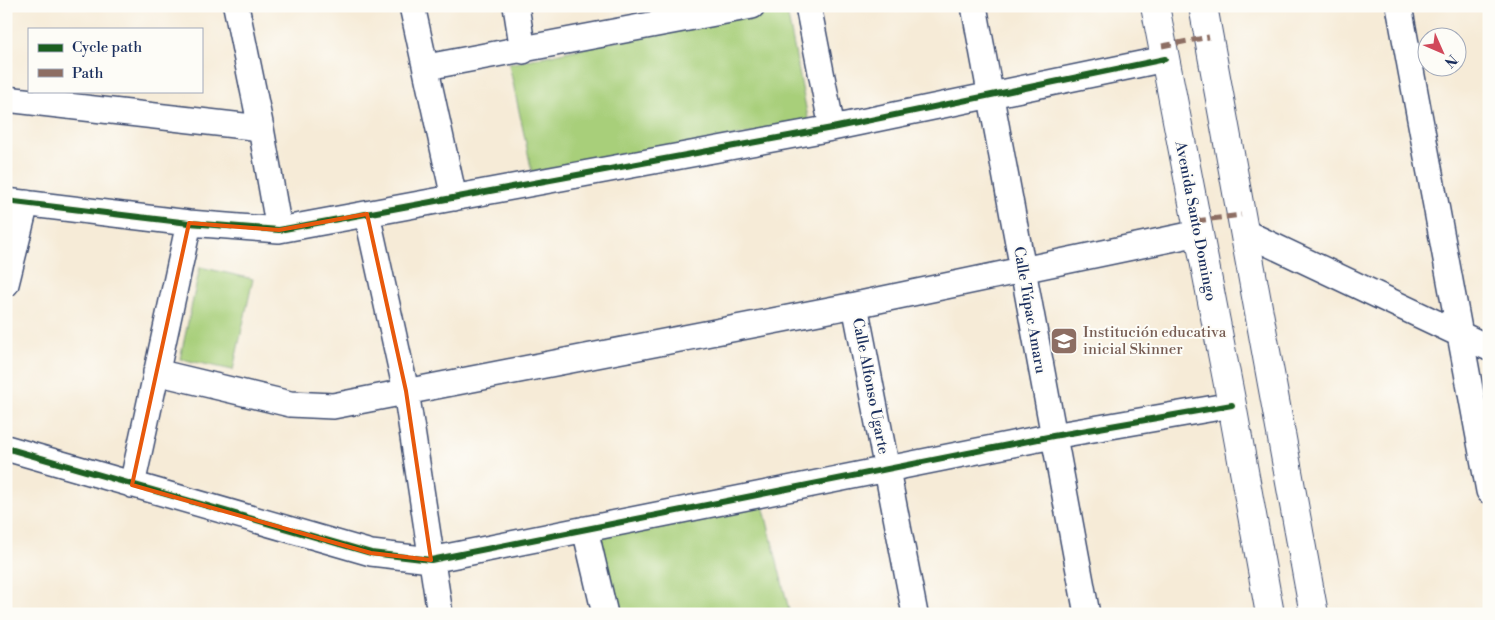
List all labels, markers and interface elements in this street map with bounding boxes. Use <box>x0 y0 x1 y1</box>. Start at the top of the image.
legend <box>28 28 202 92</box>
north arrow <box>1418 28 1468 78</box>
text: Cycle path <box>72 38 142 57</box>
text: N <box>1440 50 1461 71</box>
text: Path <box>72 64 104 83</box>
street label: Avenida Santo Domingo <box>1170 139 1220 303</box>
street label: Calle Túpac Amaru <box>1009 245 1050 376</box>
street label: Calle Alfonso Ugarte <box>848 316 893 456</box>
place label: Institución educativa inicial Skinner <box>1083 323 1227 359</box>
school or university icon: Institución educativa inicial Skinner <box>1049 326 1079 356</box>

